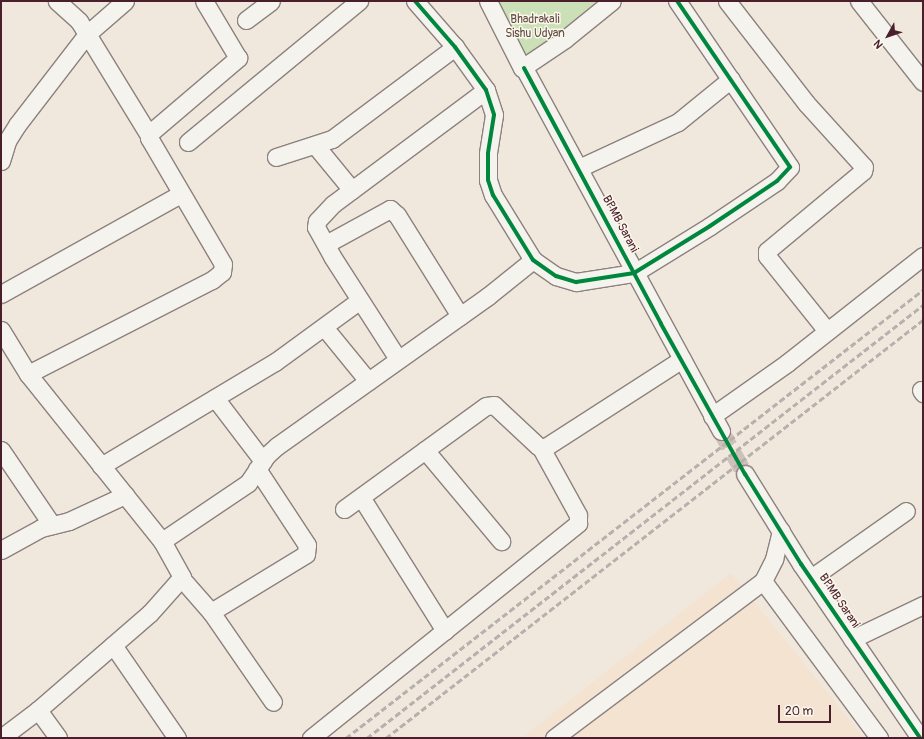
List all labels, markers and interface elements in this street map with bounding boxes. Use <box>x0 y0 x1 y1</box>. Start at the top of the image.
park label: Bhadrakali Sishu Udyan <box>505 13 565 41</box>
north arrow <box>868 16 908 56</box>
text: N <box>871 37 886 51</box>
street label: BPMB Sarani <box>599 193 641 255</box>
street label: BPMB Sarani <box>816 571 862 631</box>
scale bar <box>780 697 833 723</box>
text: 20 m <box>785 704 813 719</box>

